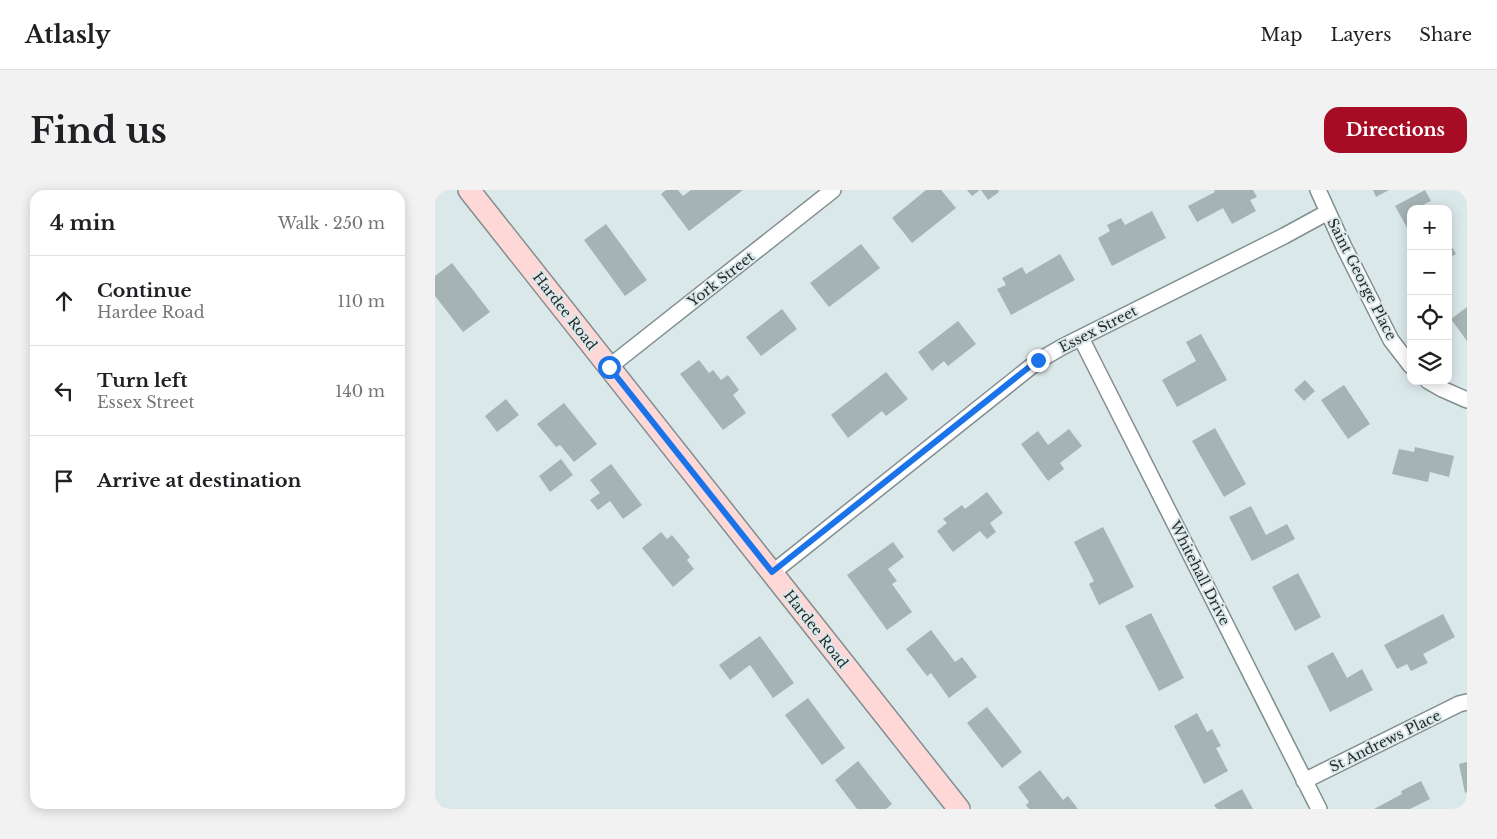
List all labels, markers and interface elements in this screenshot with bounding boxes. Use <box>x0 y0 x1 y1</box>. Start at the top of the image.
text: Atlasly <box>25 20 111 49</box>
text: Map <box>1261 24 1302 46</box>
text: Layers <box>1330 24 1391 46</box>
text: Share <box>1419 24 1472 46</box>
button: Directions <box>1324 107 1467 153</box>
text: Find us <box>30 109 167 152</box>
map controls <box>1407 205 1452 385</box>
button: + <box>1407 205 1452 250</box>
text: 4 min <box>50 210 116 236</box>
text: Walk · 250 m <box>278 213 385 233</box>
street label: Saint George Place <box>1323 215 1401 343</box>
street label: York Street <box>683 247 758 311</box>
button: − <box>1407 250 1452 295</box>
street label: Hardee Road <box>529 268 601 354</box>
text: Continue <box>97 279 192 302</box>
icon: ahead <box>50 287 78 315</box>
text: 110 m <box>338 291 385 311</box>
button: locate <box>1407 295 1452 340</box>
street label: Essex Street <box>1056 301 1141 356</box>
text: Hardee Road <box>97 302 204 322</box>
button: layers <box>1407 340 1452 385</box>
route end <box>1027 349 1050 372</box>
route start <box>598 356 621 379</box>
text: Turn left <box>97 369 188 392</box>
icon: left <box>50 377 78 405</box>
text: 140 m <box>335 381 385 401</box>
text: Essex Street <box>97 392 194 412</box>
icon: arrive <box>50 467 78 495</box>
text: Arrive at destination <box>97 469 301 492</box>
street label: Whitehall Drive <box>1165 517 1234 628</box>
street label: Hardee Road <box>780 586 852 672</box>
street label: St Andrews Place <box>1326 706 1444 776</box>

